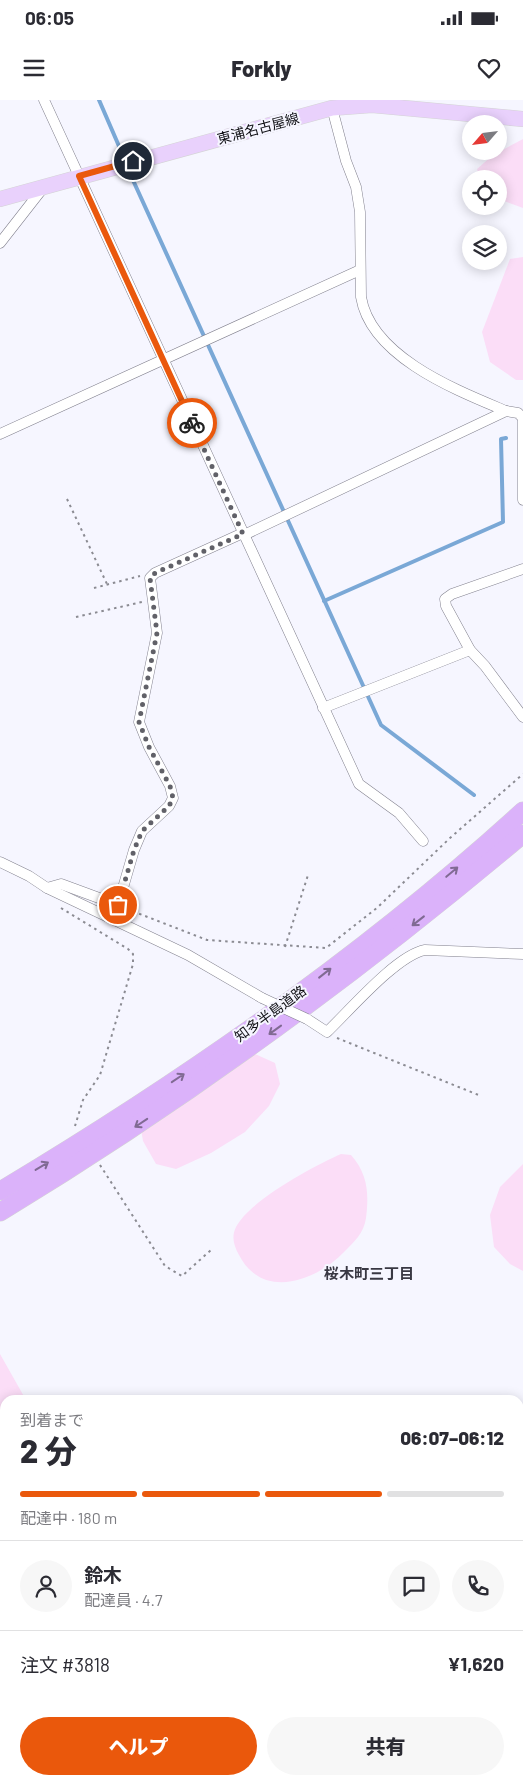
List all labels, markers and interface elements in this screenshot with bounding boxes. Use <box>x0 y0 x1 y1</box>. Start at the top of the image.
text: 06:05 <box>25 6 74 29</box>
icon: menu <box>20 54 48 82</box>
icon: heart <box>475 54 503 82</box>
text: Forkly <box>231 55 292 81</box>
street label: 東浦名古屋線 <box>215 109 301 147</box>
north arrow <box>462 115 508 160</box>
map controls <box>462 115 507 270</box>
pin <box>112 140 154 182</box>
icon: home <box>119 147 147 175</box>
button: locate <box>462 170 507 215</box>
button: layers <box>462 225 507 270</box>
courier <box>167 398 217 448</box>
icon: bike <box>178 409 206 437</box>
one-way arrow <box>445 866 458 878</box>
pin <box>97 884 139 926</box>
icon: bag <box>104 891 132 919</box>
one-way arrow <box>412 916 425 927</box>
one-way arrow <box>318 968 331 979</box>
street label: 知多半島道路 <box>231 981 309 1045</box>
one-way arrow <box>268 1025 282 1035</box>
one-way arrow <box>171 1073 185 1083</box>
one-way arrow <box>135 1118 149 1128</box>
one-way arrow <box>34 1161 48 1171</box>
district label: 桜木町三丁目 <box>324 1264 414 1282</box>
text: 到着まで <box>20 1410 84 1429</box>
text: 06:07–06:12 <box>400 1426 504 1449</box>
text: 2 分 <box>20 1431 77 1469</box>
text: 配達中 · 180 m <box>20 1508 117 1527</box>
button: person <box>20 1560 72 1612</box>
button: chat <box>388 1560 440 1612</box>
button: phone <box>452 1560 504 1612</box>
text: 鈴木 <box>84 1563 122 1586</box>
text: 配達員 · 4.7 <box>84 1590 163 1609</box>
text: ¥1,620 <box>448 1652 504 1675</box>
text: 注文 #3818 <box>20 1653 110 1676</box>
button: ヘルプ <box>20 1717 257 1775</box>
button: 共有 <box>267 1717 504 1775</box>

